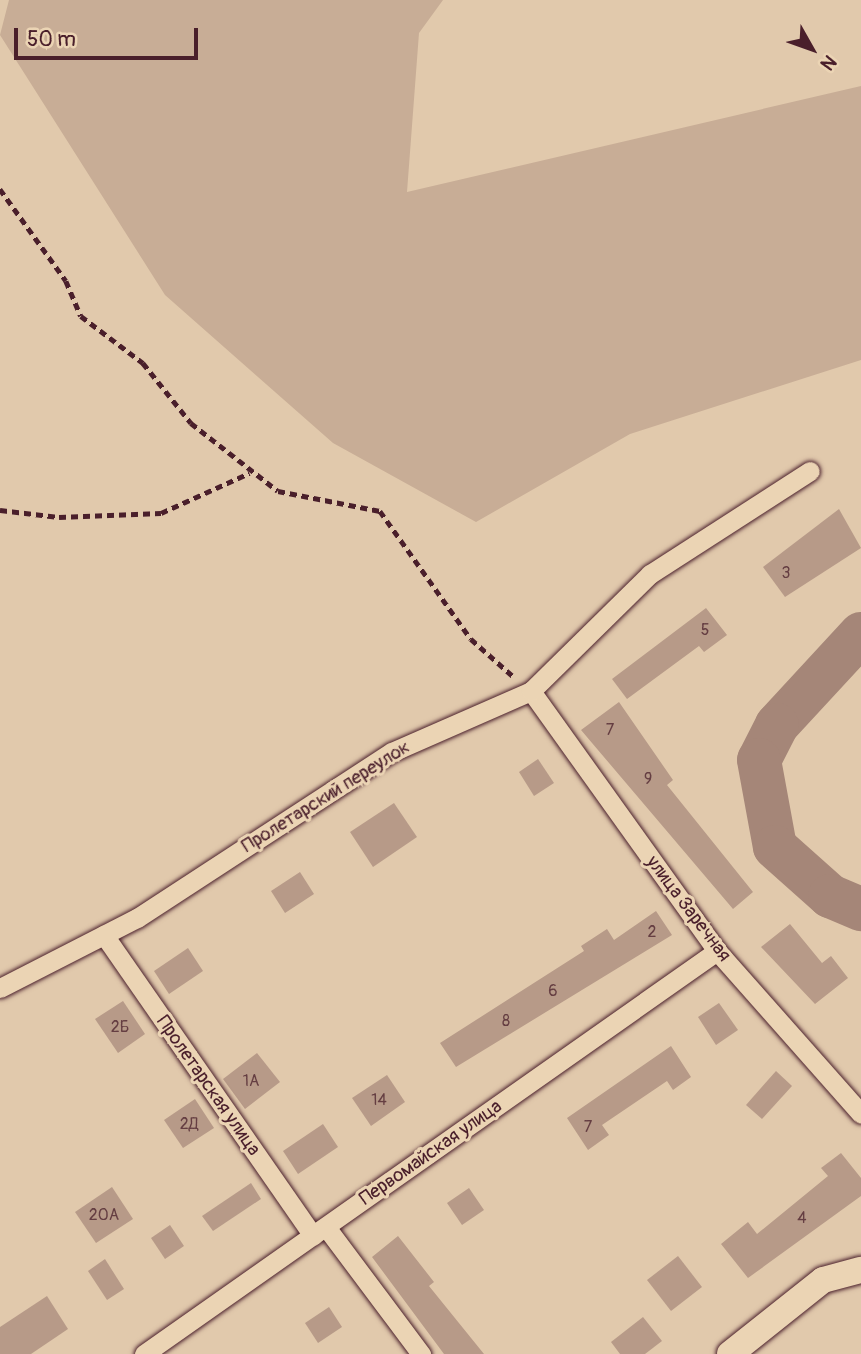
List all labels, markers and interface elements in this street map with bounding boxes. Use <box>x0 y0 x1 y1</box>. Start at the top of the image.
scale bar <box>18 14 201 58</box>
north arrow <box>777 14 847 84</box>
text: 50 m <box>27 26 76 53</box>
text: N <box>815 50 841 75</box>
house number: 3 <box>782 563 790 583</box>
house number: 5 <box>701 620 709 640</box>
house number: 7 <box>606 720 614 740</box>
street label: Пролетарский переулок <box>238 736 414 858</box>
house number: 9 <box>644 769 652 789</box>
street label: улица Заречная <box>641 851 735 967</box>
house number: 2 <box>648 922 656 942</box>
house number: 6 <box>548 981 558 1001</box>
house number: 8 <box>502 1011 510 1031</box>
street label: Пролетарская улица <box>151 1012 265 1160</box>
house number: 2Б <box>111 1017 129 1037</box>
house number: 1А <box>243 1071 259 1091</box>
house number: 14 <box>371 1090 387 1110</box>
street label: Первомайская улица <box>355 1095 507 1211</box>
house number: 2Д <box>180 1114 198 1134</box>
house number: 7 <box>584 1117 592 1137</box>
house number: 20А <box>89 1205 119 1225</box>
house number: 4 <box>797 1208 807 1228</box>

